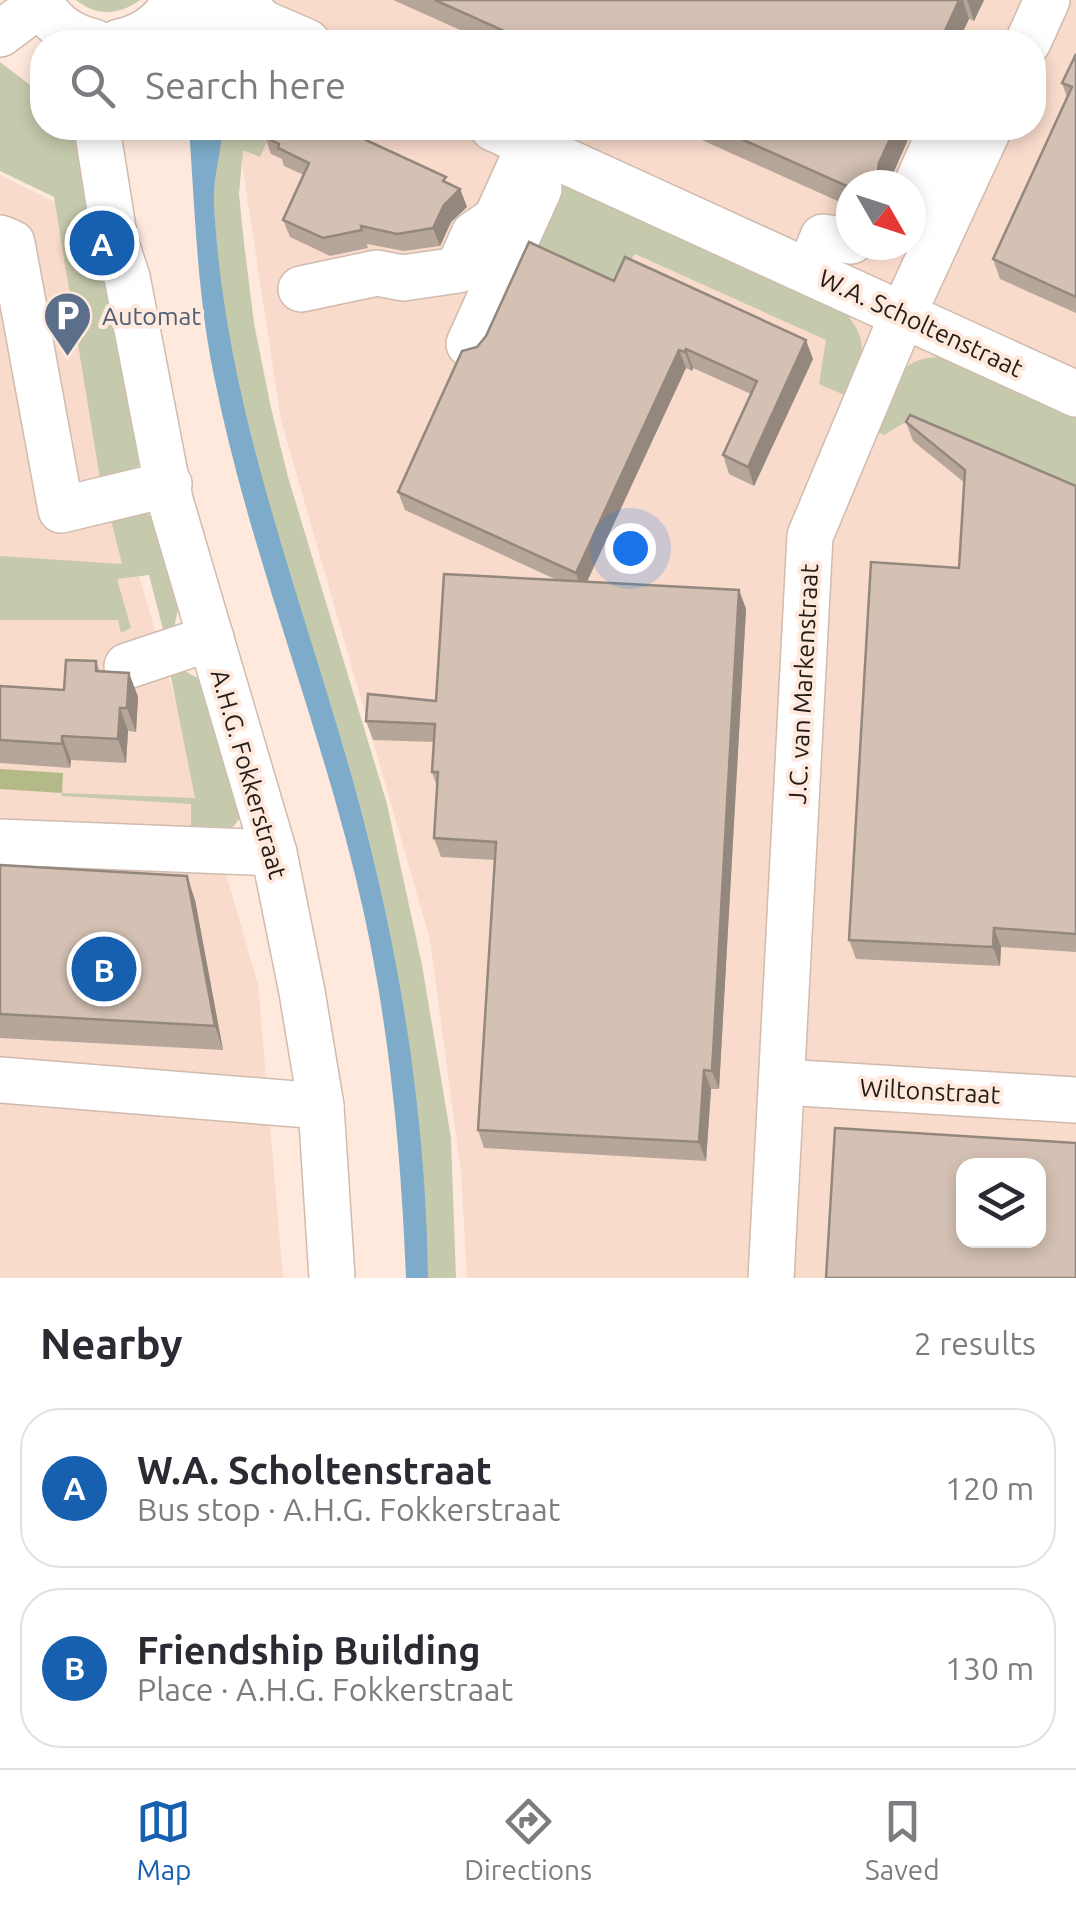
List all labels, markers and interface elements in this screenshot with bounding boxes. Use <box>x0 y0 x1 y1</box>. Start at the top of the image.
search box <box>30 30 1046 140</box>
icon: search <box>65 58 120 113</box>
text: Search here <box>145 64 346 106</box>
north arrow <box>836 170 926 260</box>
pin: A <box>70 206 134 280</box>
street label: W.A. Scholtenstraat <box>815 263 1028 383</box>
parking icon: Automat <box>41 290 93 358</box>
place label: Automat <box>102 302 201 330</box>
your location <box>605 523 656 574</box>
street label: J.C. van Markenstraat <box>783 563 823 805</box>
street label: A.H.G. Fokkerstraat <box>206 666 292 882</box>
pin: B <box>72 932 136 1006</box>
street label: Wiltonstraat <box>859 1073 1001 1109</box>
map controls <box>956 1158 1046 1248</box>
button: layers <box>956 1158 1046 1248</box>
text: Nearby <box>40 1320 183 1367</box>
text: 2 results <box>914 1325 1036 1361</box>
text: W.A. Scholtenstraat <box>137 1449 492 1491</box>
text: A <box>63 1470 86 1506</box>
text: 120 m <box>945 1470 1034 1506</box>
text: Bus stop · A.H.G. Fokkerstraat <box>137 1491 560 1527</box>
text: Friendship Building <box>137 1629 481 1671</box>
text: B <box>64 1650 85 1686</box>
text: 130 m <box>945 1650 1034 1686</box>
text: Place · A.H.G. Fokkerstraat <box>137 1671 513 1707</box>
tab: Map <box>136 1794 192 1885</box>
tab: Directions <box>464 1794 592 1885</box>
tab: Saved <box>865 1794 940 1885</box>

